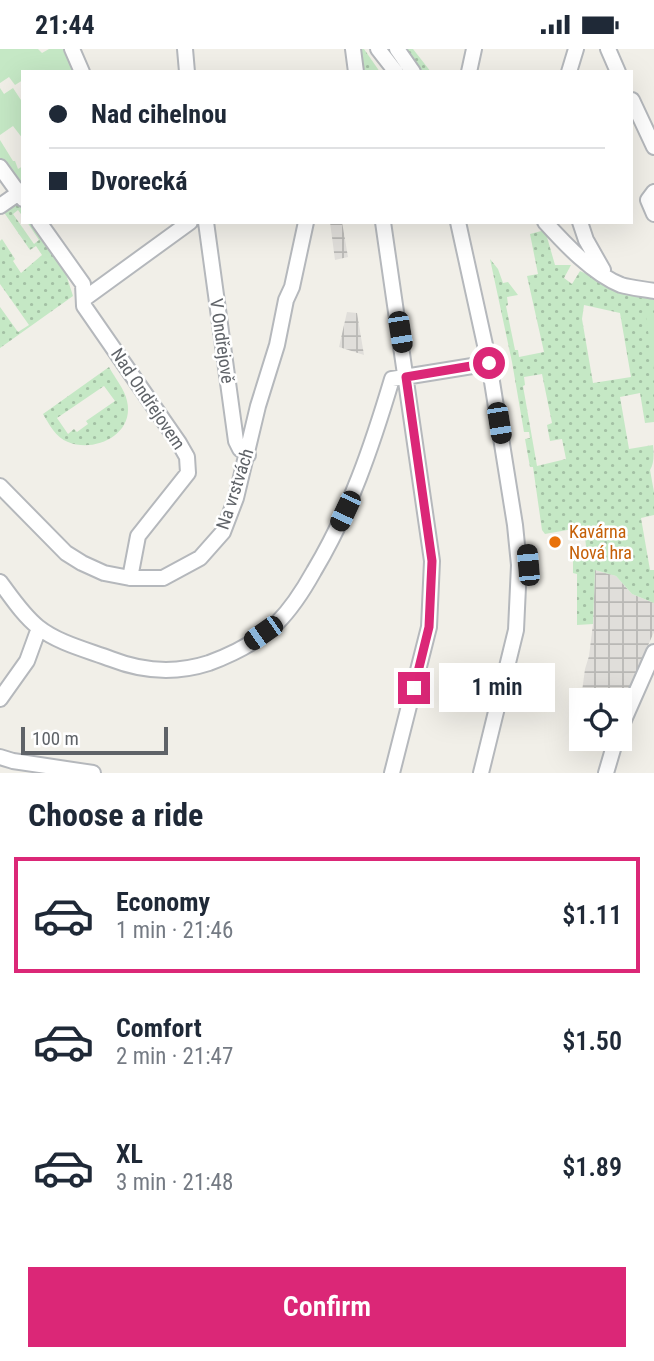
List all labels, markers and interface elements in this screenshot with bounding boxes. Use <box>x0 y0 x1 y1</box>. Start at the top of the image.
text: 21:44 <box>35 10 95 40</box>
text: Nad cihelnou <box>91 99 227 129</box>
text: Dvorecká <box>91 166 188 196</box>
street label: V Ondřejově <box>206 297 239 385</box>
car <box>387 310 414 354</box>
street label: Nad Ondřejovem <box>107 344 190 453</box>
route start <box>473 347 505 379</box>
car <box>486 401 513 445</box>
street label: Na vrstvách <box>212 446 257 532</box>
car <box>327 488 364 534</box>
place label: Kavárna Nová hra <box>569 521 632 563</box>
marker: Kavárna Nová hra <box>547 534 563 550</box>
car <box>516 543 541 587</box>
car <box>240 612 287 654</box>
callout: 1 min <box>438 663 554 713</box>
route end <box>398 672 430 704</box>
text: 1 min <box>472 674 522 701</box>
map controls <box>569 688 632 751</box>
button: locate <box>569 688 632 751</box>
scale bar <box>21 724 168 756</box>
text: 100 m <box>32 727 79 750</box>
text: Choose a ride <box>28 796 203 834</box>
icon: car <box>32 884 95 947</box>
text: Economy <box>116 887 210 917</box>
text: $1.11 <box>562 900 622 930</box>
text: 1 min · 21:46 <box>116 917 233 944</box>
icon: car <box>32 1010 95 1073</box>
text: Comfort <box>116 1013 202 1043</box>
text: $1.50 <box>562 1026 622 1056</box>
text: 2 min · 21:47 <box>116 1043 233 1070</box>
icon: car <box>32 1136 95 1199</box>
text: XL <box>116 1139 143 1169</box>
text: $1.89 <box>562 1152 622 1182</box>
text: 3 min · 21:48 <box>116 1169 233 1196</box>
button: Confirm <box>28 1267 626 1347</box>

